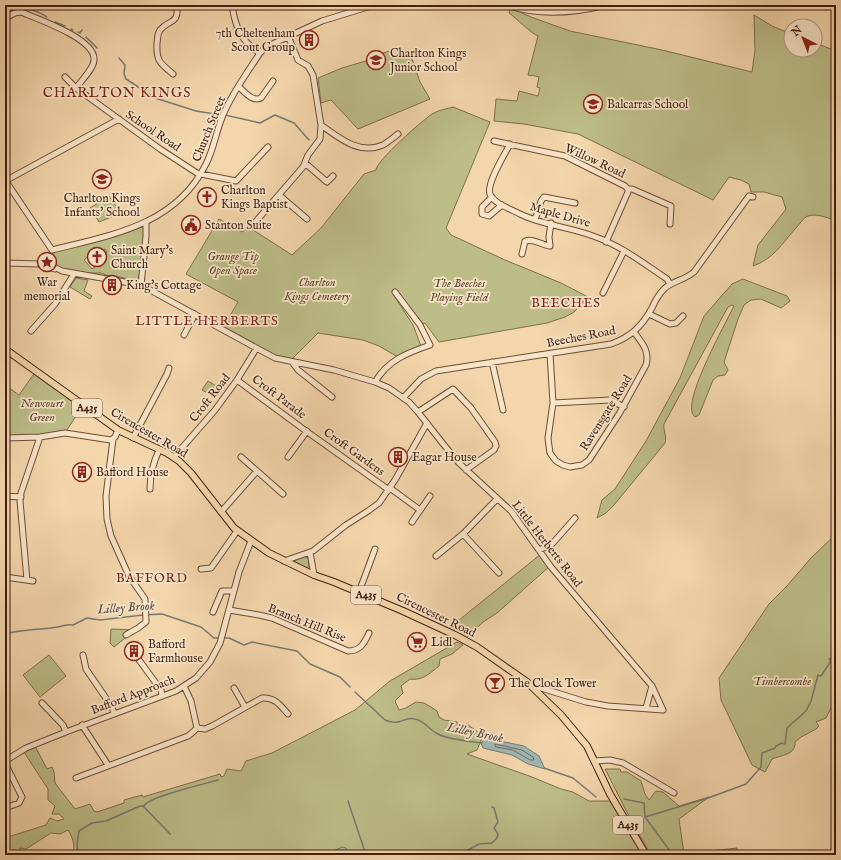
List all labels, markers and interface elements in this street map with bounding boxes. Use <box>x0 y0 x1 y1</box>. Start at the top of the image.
north arrow <box>783 18 823 58</box>
text: N <box>788 23 806 40</box>
place label: 7th Cheltenham Scout Group <box>216 26 295 56</box>
building icon: 7th Cheltenham Scout Group <box>298 29 320 51</box>
place label: Charlton Kings Junior School <box>388 46 466 76</box>
school or university icon: Charlton Kings Junior School <box>365 49 387 71</box>
district label: CHARLTON KINGS <box>43 84 191 102</box>
school or university icon: Balcarras School <box>582 93 604 115</box>
street label: Church Street <box>189 94 229 164</box>
place label: Balcarras School <box>607 97 689 112</box>
street label: School Road <box>122 107 184 155</box>
street label: Willow Road <box>562 140 628 182</box>
school or university icon: Charlton Kings Infants' School <box>91 168 113 190</box>
place label: Charlton Kings Baptist <box>221 183 288 213</box>
church icon: Charlton Kings Baptist <box>196 186 218 208</box>
place label: Charlton Kings Infants' School <box>64 191 140 220</box>
street label: Maple Drive <box>528 199 592 232</box>
public building icon: Stanton Suite <box>180 214 202 236</box>
place label: Stanton Suite <box>205 218 272 233</box>
place label: Saint Mary's Church <box>111 243 173 272</box>
church icon: Saint Mary's Church <box>86 246 108 268</box>
park label: Grange Tip Open Space <box>207 249 259 278</box>
place icon: War memorial <box>36 251 58 273</box>
building icon: King's Cottage <box>101 274 123 296</box>
place label: War memorial <box>24 275 71 304</box>
park label: Charlton Kings Cemetery <box>283 275 351 305</box>
park label: The Beeches Playing Field <box>430 276 489 306</box>
place label: King's Cottage <box>126 278 202 293</box>
district label: BEECHES <box>531 295 601 312</box>
district label: LITTLE HERBERTS <box>135 313 279 330</box>
street label: Beeches Road <box>545 323 617 351</box>
street label: Croft Road <box>186 370 234 425</box>
street label: Croft Parade <box>249 372 309 423</box>
street label: Ravensgate Road <box>577 372 636 454</box>
park label: Newcourt Green <box>20 396 65 425</box>
road number: A435 <box>72 399 102 417</box>
street label: Cirencester Road <box>108 405 191 461</box>
street label: Croft Gardens <box>320 425 388 479</box>
building icon: Eagar House <box>387 446 409 468</box>
place label: Eagar House <box>412 450 477 465</box>
building icon: Bafford House <box>71 461 93 483</box>
place label: Bafford House <box>96 465 169 480</box>
street label: Little Herberts Road <box>509 498 586 591</box>
district label: BAFFORD <box>116 570 188 587</box>
road number: A435 <box>351 586 381 604</box>
street label: Cirencester Road <box>394 589 479 641</box>
water label: Lilley Brook <box>96 597 156 619</box>
street label: Branch Hill Rise <box>266 601 349 646</box>
supermarket icon: Lidl <box>406 631 428 653</box>
place label: Lidl <box>431 635 453 650</box>
place label: Bafford Farmhouse <box>148 637 204 666</box>
building icon: Bafford Farmhouse <box>123 640 145 662</box>
street label: Bafford Approach <box>89 672 178 719</box>
bar icon: The Clock Tower <box>484 672 506 694</box>
park label: Timbercombe <box>753 674 811 689</box>
place label: The Clock Tower <box>509 676 597 691</box>
water label: Lilley Brook <box>444 719 506 747</box>
road number: A435 <box>613 816 643 834</box>

